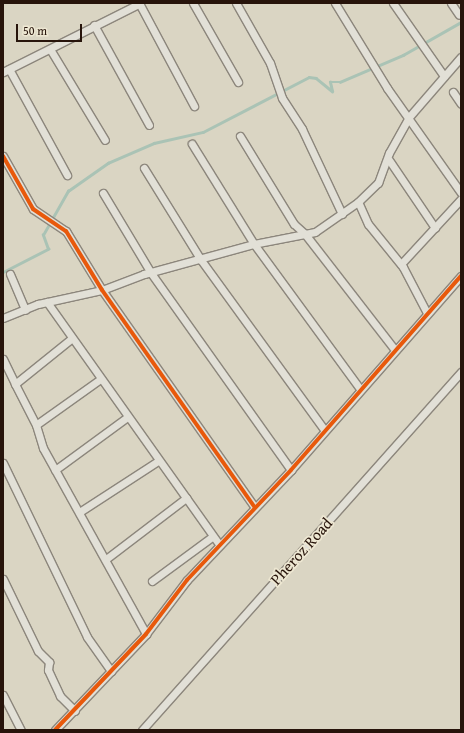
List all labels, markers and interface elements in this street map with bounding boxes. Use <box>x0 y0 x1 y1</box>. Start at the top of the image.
scale bar <box>18 16 84 42</box>
text: 50 m <box>23 22 47 39</box>
street label: Pheroz Road <box>266 514 336 588</box>

